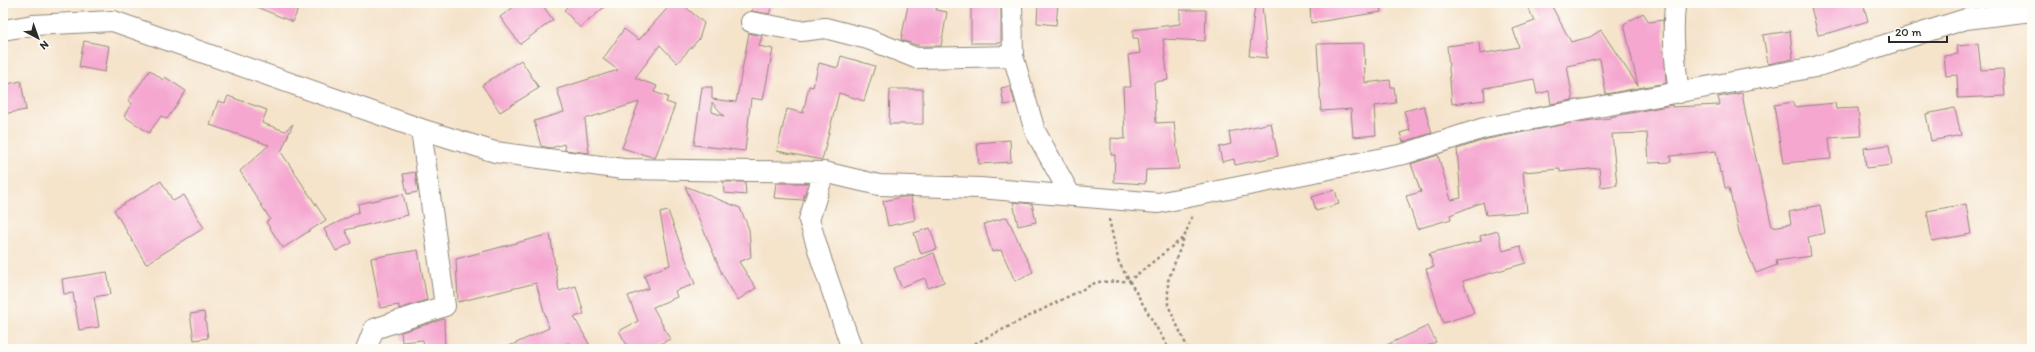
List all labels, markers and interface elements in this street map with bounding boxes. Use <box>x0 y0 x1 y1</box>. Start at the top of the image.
north arrow <box>18 18 58 58</box>
scale bar <box>1889 18 1947 44</box>
text: 20 m <box>1895 25 1922 39</box>
text: N <box>37 38 51 53</box>

